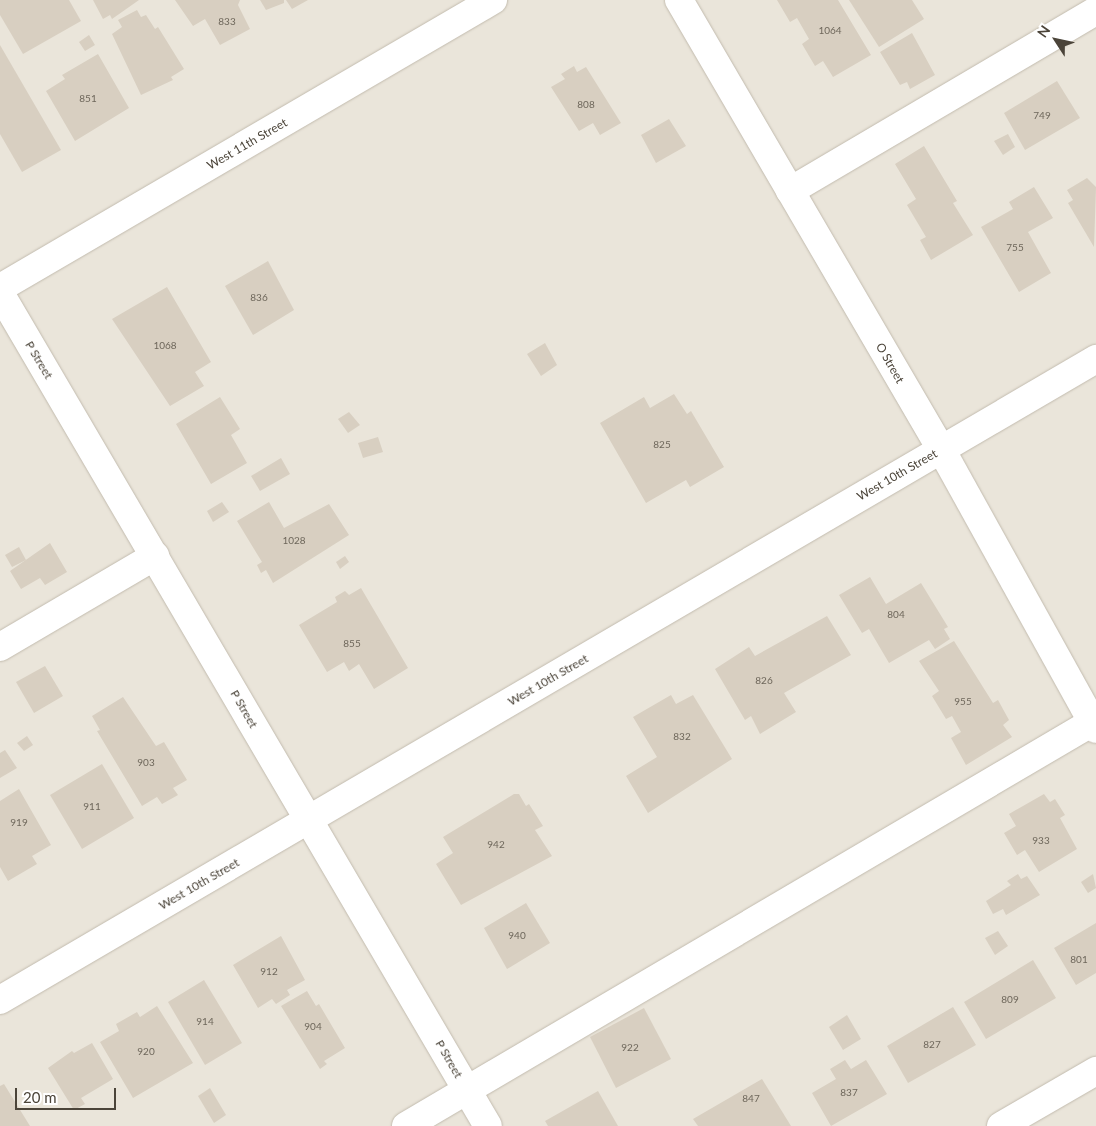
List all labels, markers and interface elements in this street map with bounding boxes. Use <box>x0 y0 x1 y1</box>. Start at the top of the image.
north arrow <box>1031 15 1081 65</box>
house number: 833 <box>218 16 236 28</box>
text: N <box>1033 22 1053 40</box>
house number: 1064 <box>818 25 842 37</box>
house number: 851 <box>79 93 97 105</box>
house number: 808 <box>577 99 595 111</box>
house number: 749 <box>1033 110 1051 122</box>
street label: West 11th Street <box>204 115 290 173</box>
house number: 755 <box>1006 242 1024 254</box>
house number: 836 <box>250 292 268 304</box>
street label: P Street <box>22 338 56 382</box>
house number: 1068 <box>153 340 177 352</box>
street label: O Street <box>873 340 907 386</box>
house number: 825 <box>653 439 671 451</box>
street label: West 10th Street <box>854 446 940 504</box>
house number: 1028 <box>282 535 306 547</box>
house number: 804 <box>887 609 905 621</box>
house number: 855 <box>343 638 361 650</box>
street label: West 10th Street <box>505 651 591 709</box>
house number: 826 <box>755 675 773 687</box>
street label: P Street <box>227 687 261 731</box>
house number: 955 <box>954 696 972 708</box>
house number: 832 <box>673 731 691 743</box>
house number: 903 <box>137 757 155 769</box>
house number: 911 <box>83 801 101 813</box>
house number: 919 <box>10 817 28 829</box>
house number: 933 <box>1032 835 1050 847</box>
house number: 942 <box>487 839 505 851</box>
street label: West 10th Street <box>156 855 242 913</box>
house number: 940 <box>508 930 526 942</box>
house number: 801 <box>1070 954 1088 966</box>
house number: 912 <box>260 966 278 978</box>
house number: 809 <box>1001 994 1019 1006</box>
house number: 914 <box>196 1016 214 1028</box>
house number: 904 <box>304 1021 322 1033</box>
street label: P Street <box>432 1037 466 1081</box>
house number: 827 <box>923 1039 941 1051</box>
house number: 922 <box>621 1042 639 1054</box>
house number: 920 <box>137 1046 155 1058</box>
scale bar <box>18 1078 119 1110</box>
house number: 837 <box>840 1087 858 1099</box>
text: 20 m <box>23 1088 57 1106</box>
house number: 847 <box>742 1093 760 1105</box>

